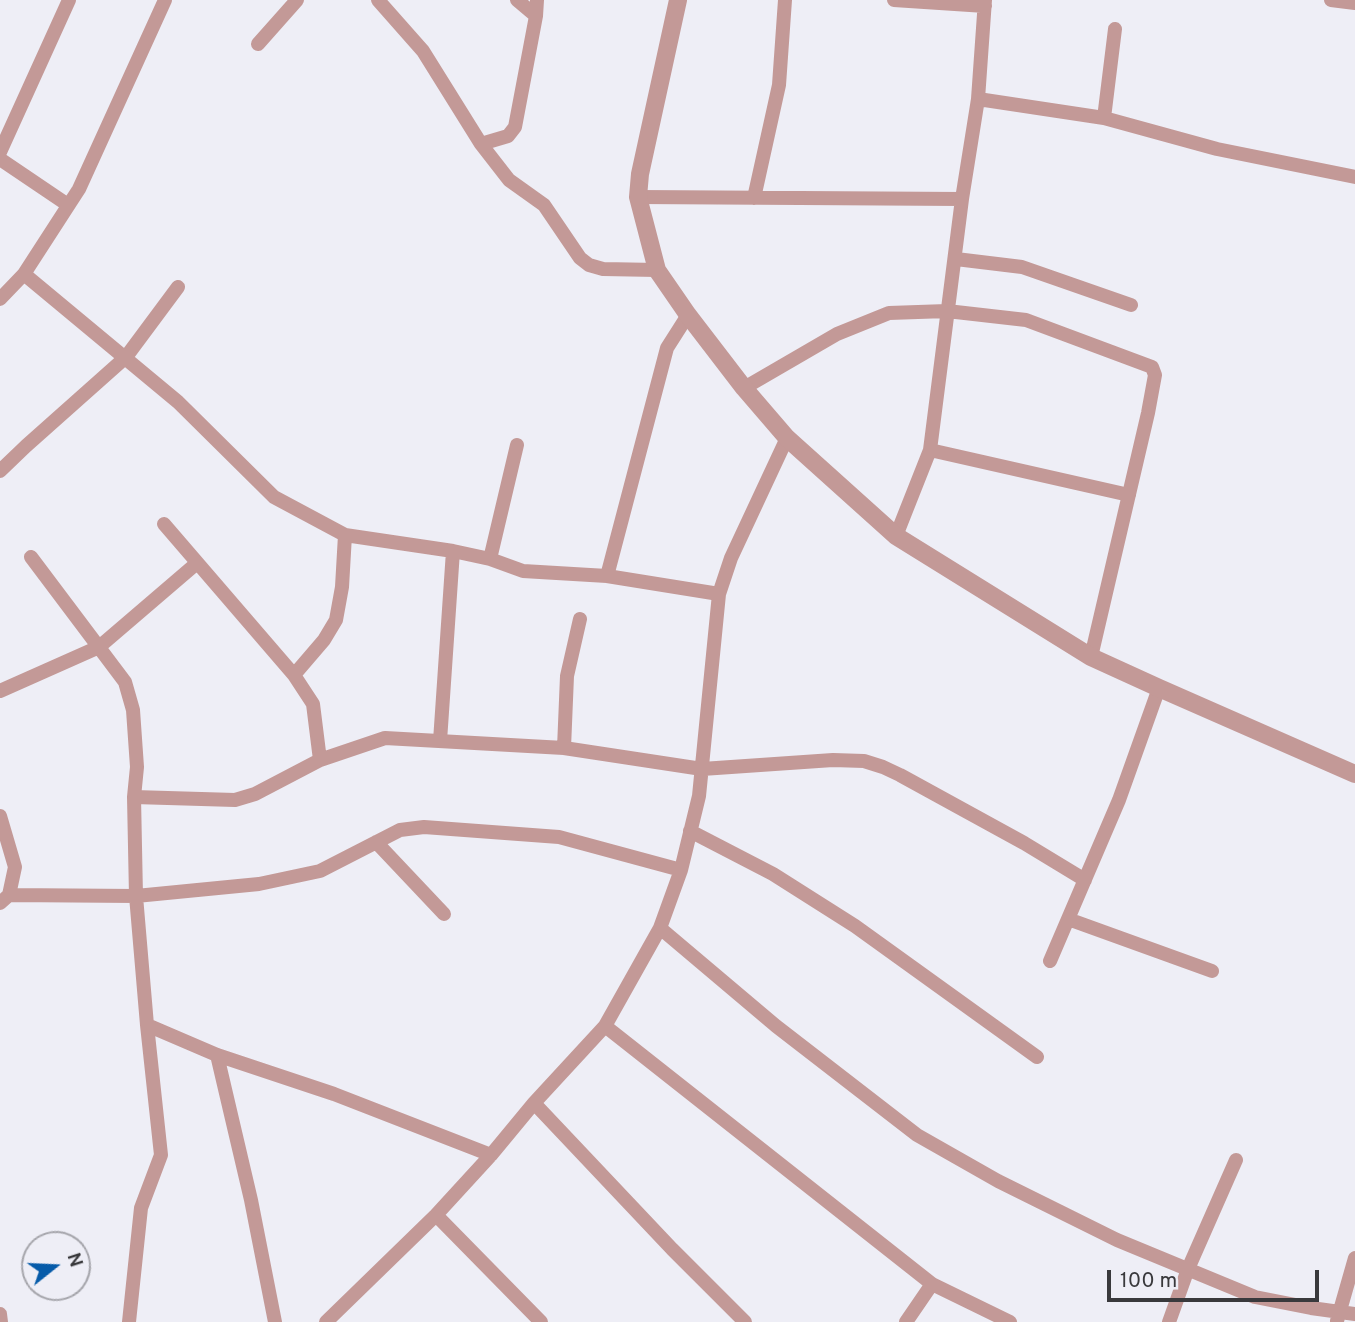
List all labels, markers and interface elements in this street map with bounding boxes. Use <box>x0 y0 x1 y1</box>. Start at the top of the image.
north arrow <box>21 1231 91 1301</box>
text: N <box>61 1250 88 1270</box>
scale bar <box>1110 1256 1322 1300</box>
text: 100 m <box>1120 1268 1177 1295</box>

